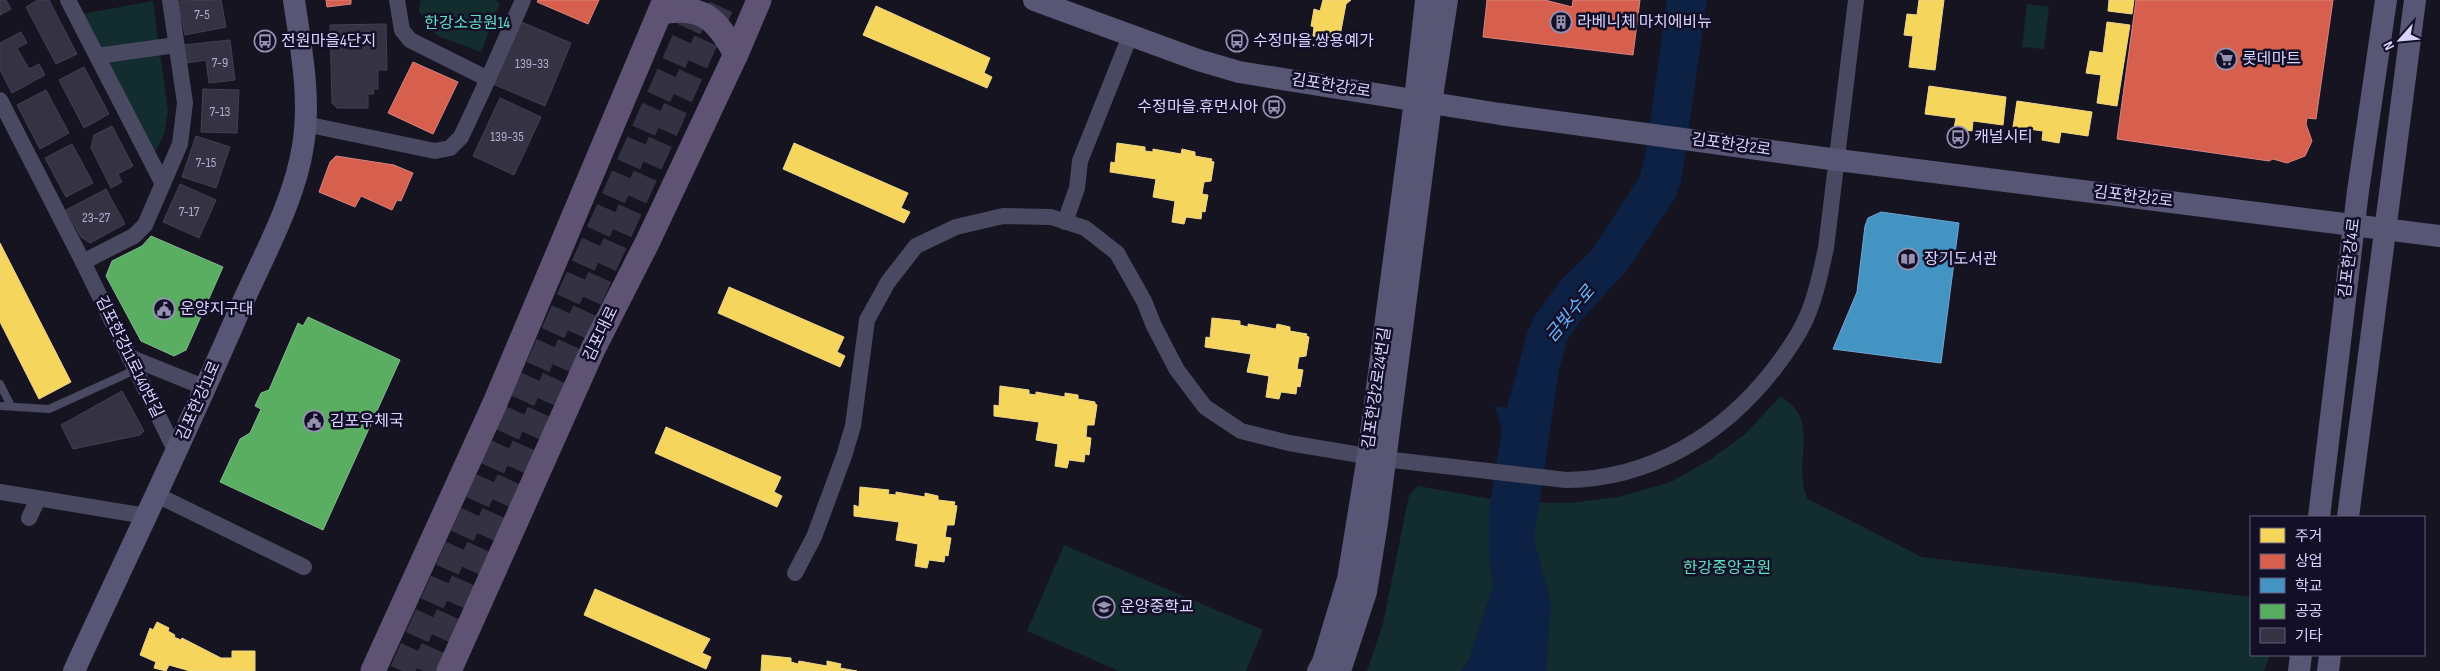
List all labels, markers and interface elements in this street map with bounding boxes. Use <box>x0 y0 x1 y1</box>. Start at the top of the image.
house number: 7-5 <box>194 6 210 23</box>
building icon: 라베니체 마치에비뉴 <box>1549 10 1573 34</box>
place label: 라베니체 마치에비뉴 <box>1577 13 1712 32</box>
park label: 한강소공원14 <box>424 14 510 33</box>
north arrow <box>2375 15 2425 65</box>
bus stop icon: 전원마을4단지 <box>253 29 277 53</box>
bus stop icon: 수정마을.쌍용예가 <box>1225 29 1249 53</box>
place label: 전원마을4단지 <box>281 32 376 51</box>
place label: 수정마을.쌍용예가 <box>1253 32 1374 51</box>
text: N <box>2380 38 2398 53</box>
supermarket icon: 롯데마트 <box>2214 47 2238 71</box>
place label: 롯데마트 <box>2242 50 2301 69</box>
house number: 7-9 <box>212 54 228 71</box>
house number: 139-33 <box>515 55 549 72</box>
street label: 김포한강2로 <box>1290 70 1372 102</box>
bus stop icon: 수정마을.휴먼시아 <box>1262 95 1286 119</box>
place label: 수정마을.휴먼시아 <box>1137 98 1258 117</box>
house number: 7-13 <box>210 103 231 120</box>
bus stop icon: 캐널시티 <box>1946 125 1970 149</box>
house number: 139-35 <box>490 128 524 145</box>
place label: 캐널시티 <box>1974 128 2033 147</box>
street label: 김포한강2로 <box>1690 130 1772 160</box>
house number: 7-15 <box>196 154 217 171</box>
street label: 김포한강2로 <box>2092 183 2174 211</box>
house number: 7-17 <box>179 203 200 220</box>
house number: 23-27 <box>82 209 110 226</box>
street label: 김포한강4로 <box>2336 217 2364 299</box>
library icon: 장기도서관 <box>1896 247 1920 271</box>
place label: 장기도서관 <box>1924 250 1998 269</box>
water label: 금빛수로 <box>1541 281 1600 346</box>
street label: 김포한강11로140번길 <box>91 293 167 421</box>
public building icon: 운양지구대 <box>152 297 176 321</box>
place label: 운양지구대 <box>180 300 254 319</box>
street label: 김포대로 <box>580 303 623 365</box>
street label: 김포한강2로24번길 <box>1359 326 1395 450</box>
street label: 김포한강11로 <box>173 358 225 444</box>
public building icon: 김포우체국 <box>302 409 326 433</box>
place label: 김포우체국 <box>330 412 404 431</box>
legend <box>2250 516 2425 656</box>
text: 주거 <box>2295 527 2323 546</box>
text: 상업 <box>2295 552 2323 571</box>
park label: 한강중앙공원 <box>1683 559 1771 578</box>
text: 학교 <box>2295 577 2323 596</box>
school or university icon: 운양중학교 <box>1092 595 1116 619</box>
place label: 운양중학교 <box>1120 598 1194 617</box>
text: 공공 <box>2295 602 2323 621</box>
text: 기타 <box>2295 627 2323 646</box>

